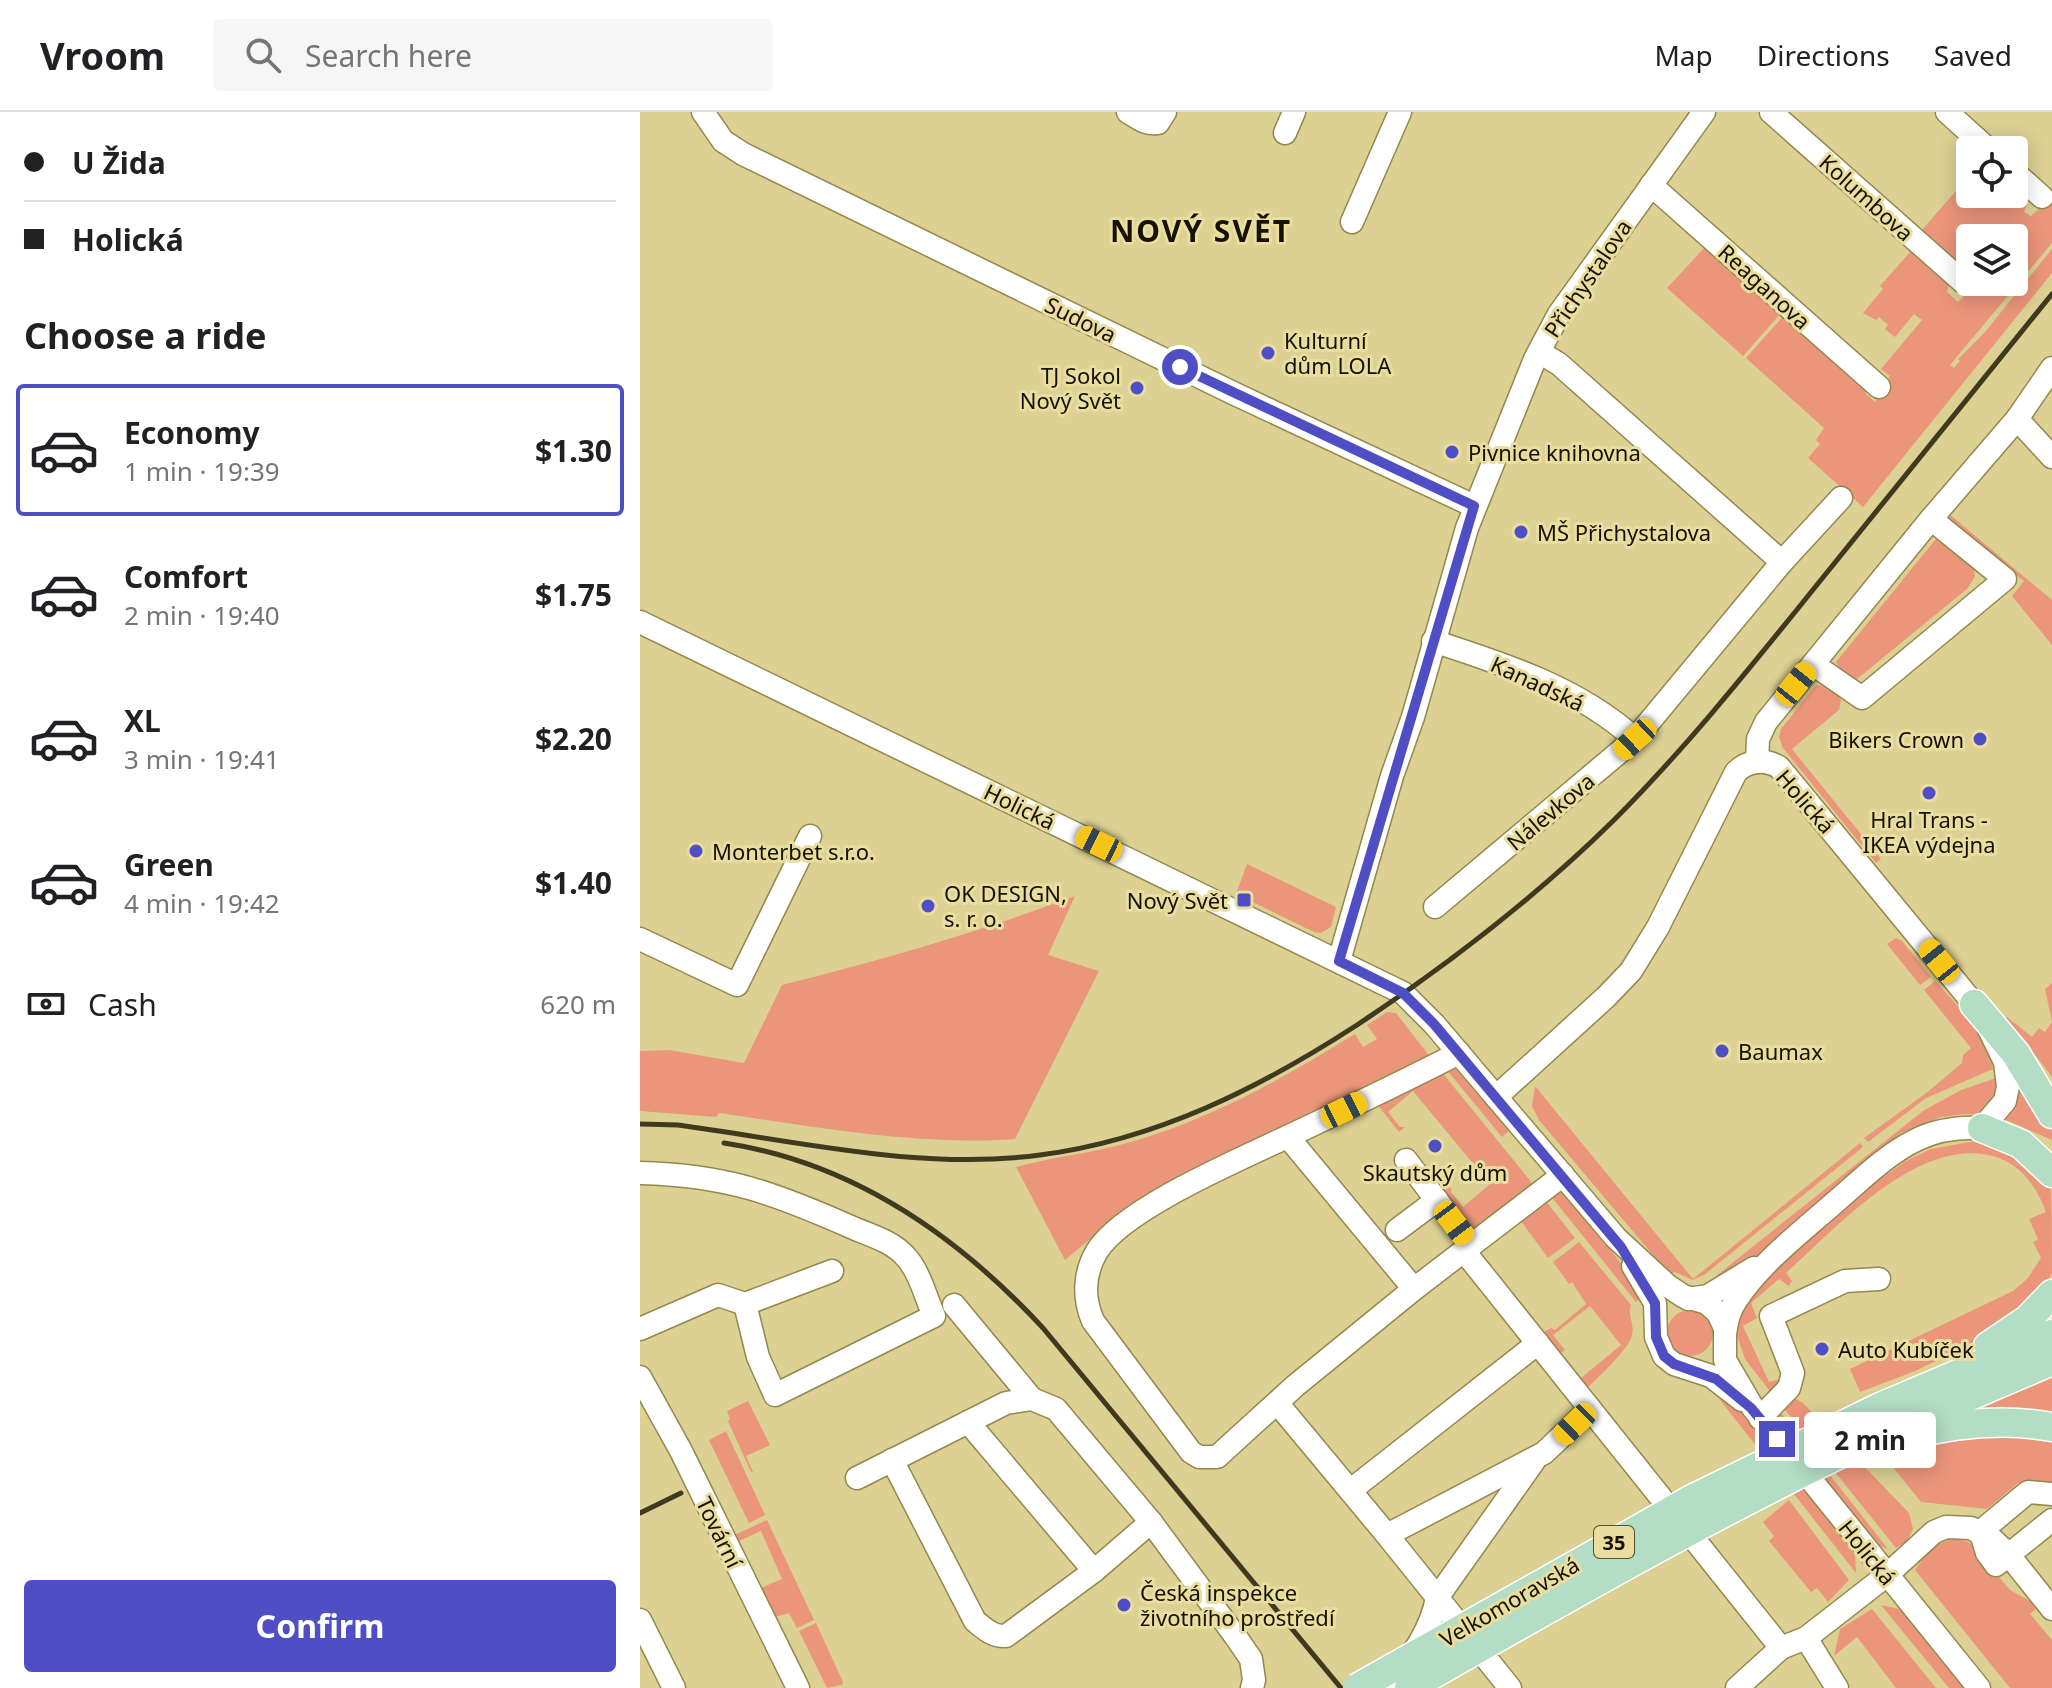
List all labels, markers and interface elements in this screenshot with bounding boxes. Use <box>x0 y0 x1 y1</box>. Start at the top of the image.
search box <box>213 19 773 91</box>
text: Vroom <box>40 29 165 81</box>
icon: search <box>241 33 285 77</box>
text: Search here <box>305 35 472 76</box>
text: Map <box>1654 36 1713 74</box>
text: Directions <box>1757 36 1890 74</box>
text: Saved <box>1934 36 2012 74</box>
map controls <box>1956 136 2028 296</box>
button: locate <box>1956 136 2028 208</box>
text: U Žida <box>72 142 166 183</box>
street label: Kolumbova <box>1814 147 1920 247</box>
district label: NOVÝ SVĚT <box>1110 210 1292 251</box>
street label: Přichystalova <box>1536 213 1638 343</box>
text: Holická <box>72 219 184 260</box>
button: layers <box>1956 224 2028 296</box>
street label: Reaganova <box>1712 237 1818 335</box>
street label: Sudova <box>1040 289 1122 349</box>
text: Choose a ride <box>24 311 266 360</box>
place label: Kulturní dům LOLA <box>1284 325 1392 380</box>
marker: Kulturní dům LOLA <box>1259 344 1277 362</box>
route start <box>1162 349 1198 385</box>
place label: TJ Sokol Nový Svět <box>1020 360 1121 415</box>
marker: TJ Sokol Nový Svět <box>1128 379 1146 397</box>
text: Economy <box>124 412 260 453</box>
icon: car <box>28 414 100 486</box>
text: $1.30 <box>535 430 612 471</box>
place label: Pivnice knihovna <box>1468 437 1641 467</box>
marker: Pivnice knihovna <box>1443 443 1461 461</box>
text: 1 min · 19:39 <box>124 453 280 489</box>
place label: MŠ Přichystalova <box>1537 517 1711 547</box>
marker: MŠ Přichystalova <box>1512 523 1530 541</box>
text: Comfort <box>124 556 248 597</box>
icon: car <box>28 558 100 630</box>
text: $1.75 <box>535 574 612 615</box>
text: 2 min · 19:40 <box>124 597 280 633</box>
street label: Kanadská <box>1486 648 1590 718</box>
car <box>1772 658 1820 710</box>
text: XL <box>124 700 161 741</box>
icon: car <box>28 702 100 774</box>
car <box>1609 714 1661 764</box>
text: $2.20 <box>535 718 612 759</box>
place label: Bikers Crown <box>1828 724 1964 754</box>
marker: Bikers Crown <box>1971 730 1989 748</box>
text: 3 min · 19:41 <box>124 741 280 777</box>
street label: Holická <box>1770 763 1842 839</box>
street label: Nálevkova <box>1500 765 1600 857</box>
street label: Holická <box>979 776 1061 836</box>
marker: Hral Trans - IKEA výdejna <box>1920 784 1938 802</box>
place label: Hral Trans - IKEA výdejna <box>1862 804 1996 859</box>
car <box>1072 823 1126 865</box>
place label: Monterbet s.r.o. <box>712 836 875 866</box>
marker: Monterbet s.r.o. <box>687 842 705 860</box>
text: Green <box>124 844 214 885</box>
icon: car <box>28 846 100 918</box>
text: $1.40 <box>535 862 612 903</box>
place label: OK DESIGN, s. r. o. <box>944 878 1067 933</box>
text: 4 min · 19:42 <box>124 885 280 921</box>
place label: Nový Svět <box>1127 885 1228 915</box>
marker: Nový Svět <box>1235 891 1253 909</box>
marker: OK DESIGN, s. r. o. <box>919 897 937 915</box>
car <box>1915 935 1963 987</box>
icon: cash <box>24 982 68 1026</box>
text: Cash <box>88 984 157 1025</box>
text: 620 m <box>540 986 616 1022</box>
place label: Baumax <box>1738 1036 1823 1066</box>
marker: Baumax <box>1713 1042 1731 1060</box>
car <box>1317 1089 1371 1131</box>
marker: Skautský dům <box>1426 1137 1444 1155</box>
place label: Skautský dům <box>1363 1157 1507 1187</box>
car <box>1430 1197 1478 1249</box>
place label: Auto Kubíček <box>1838 1334 1974 1364</box>
marker: Auto Kubíček <box>1813 1340 1831 1358</box>
car <box>1549 1399 1601 1449</box>
callout: 2 min <box>1805 1411 1937 1467</box>
route end <box>1759 1421 1795 1457</box>
text: 2 min <box>1834 1422 1906 1458</box>
street label: Tovární <box>690 1492 751 1574</box>
street label: Holická <box>1833 1513 1903 1591</box>
road number: 35 <box>1594 1526 1634 1558</box>
street label: Velkomoravská <box>1434 1549 1584 1653</box>
place label: Česká inspekce životního prostředí <box>1140 1577 1336 1632</box>
button: Confirm <box>24 1580 616 1672</box>
marker: Česká inspekce životního prostředí <box>1115 1596 1133 1614</box>

